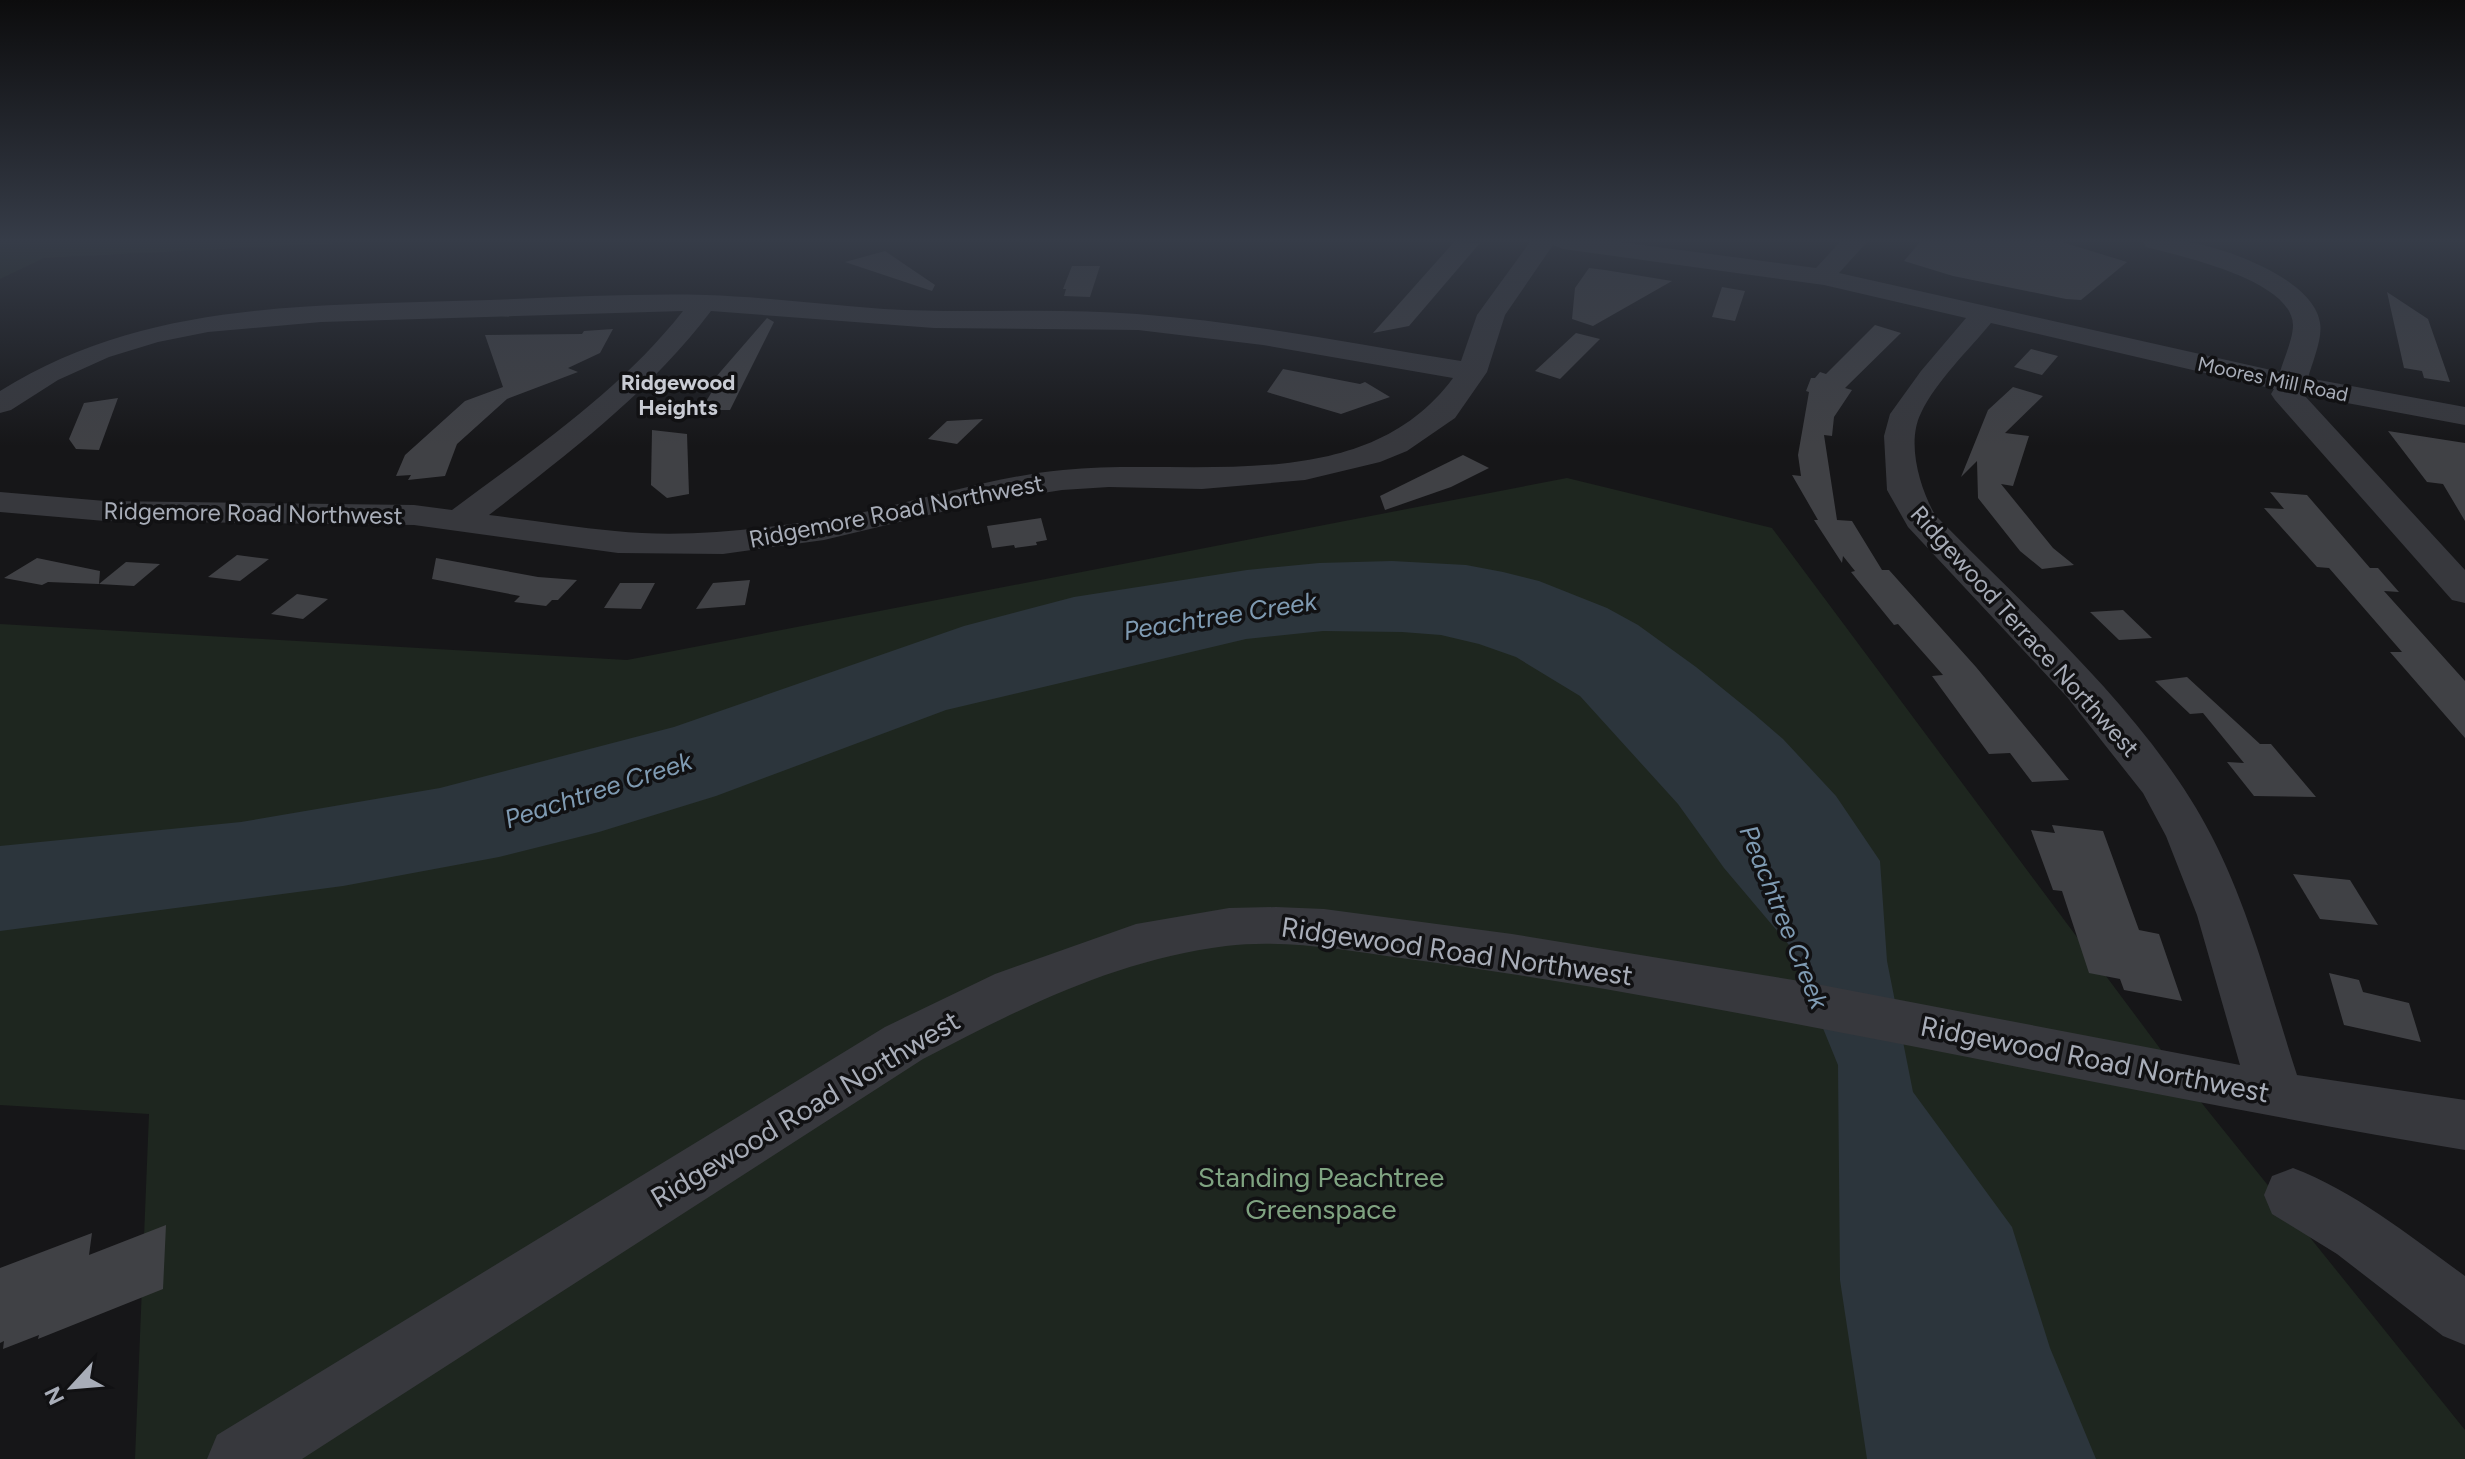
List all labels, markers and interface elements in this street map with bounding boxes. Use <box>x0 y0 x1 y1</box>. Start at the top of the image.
street label: Moores Mill Road <box>2195 351 2351 407</box>
district label: Ridgewood Heights <box>621 369 735 421</box>
street label: Ridgemore Road Northwest <box>746 468 1046 554</box>
street label: Ridgemore Road Northwest <box>103 496 403 530</box>
street label: Ridgewood Terrace Northwest <box>1904 499 2146 763</box>
water label: Peachtree Creek <box>1121 585 1320 647</box>
water label: Peachtree Creek <box>500 744 697 835</box>
water label: Peachtree Creek <box>1733 820 1836 1015</box>
street label: Ridgewood Road Northwest <box>1279 909 1635 993</box>
street label: Ridgewood Road Northwest <box>644 1003 966 1215</box>
street label: Ridgewood Road Northwest <box>1918 1008 2272 1110</box>
park label: Standing Peachtree Greenspace <box>1198 1160 1444 1226</box>
north arrow <box>32 1347 112 1427</box>
text: N <box>39 1382 70 1409</box>

